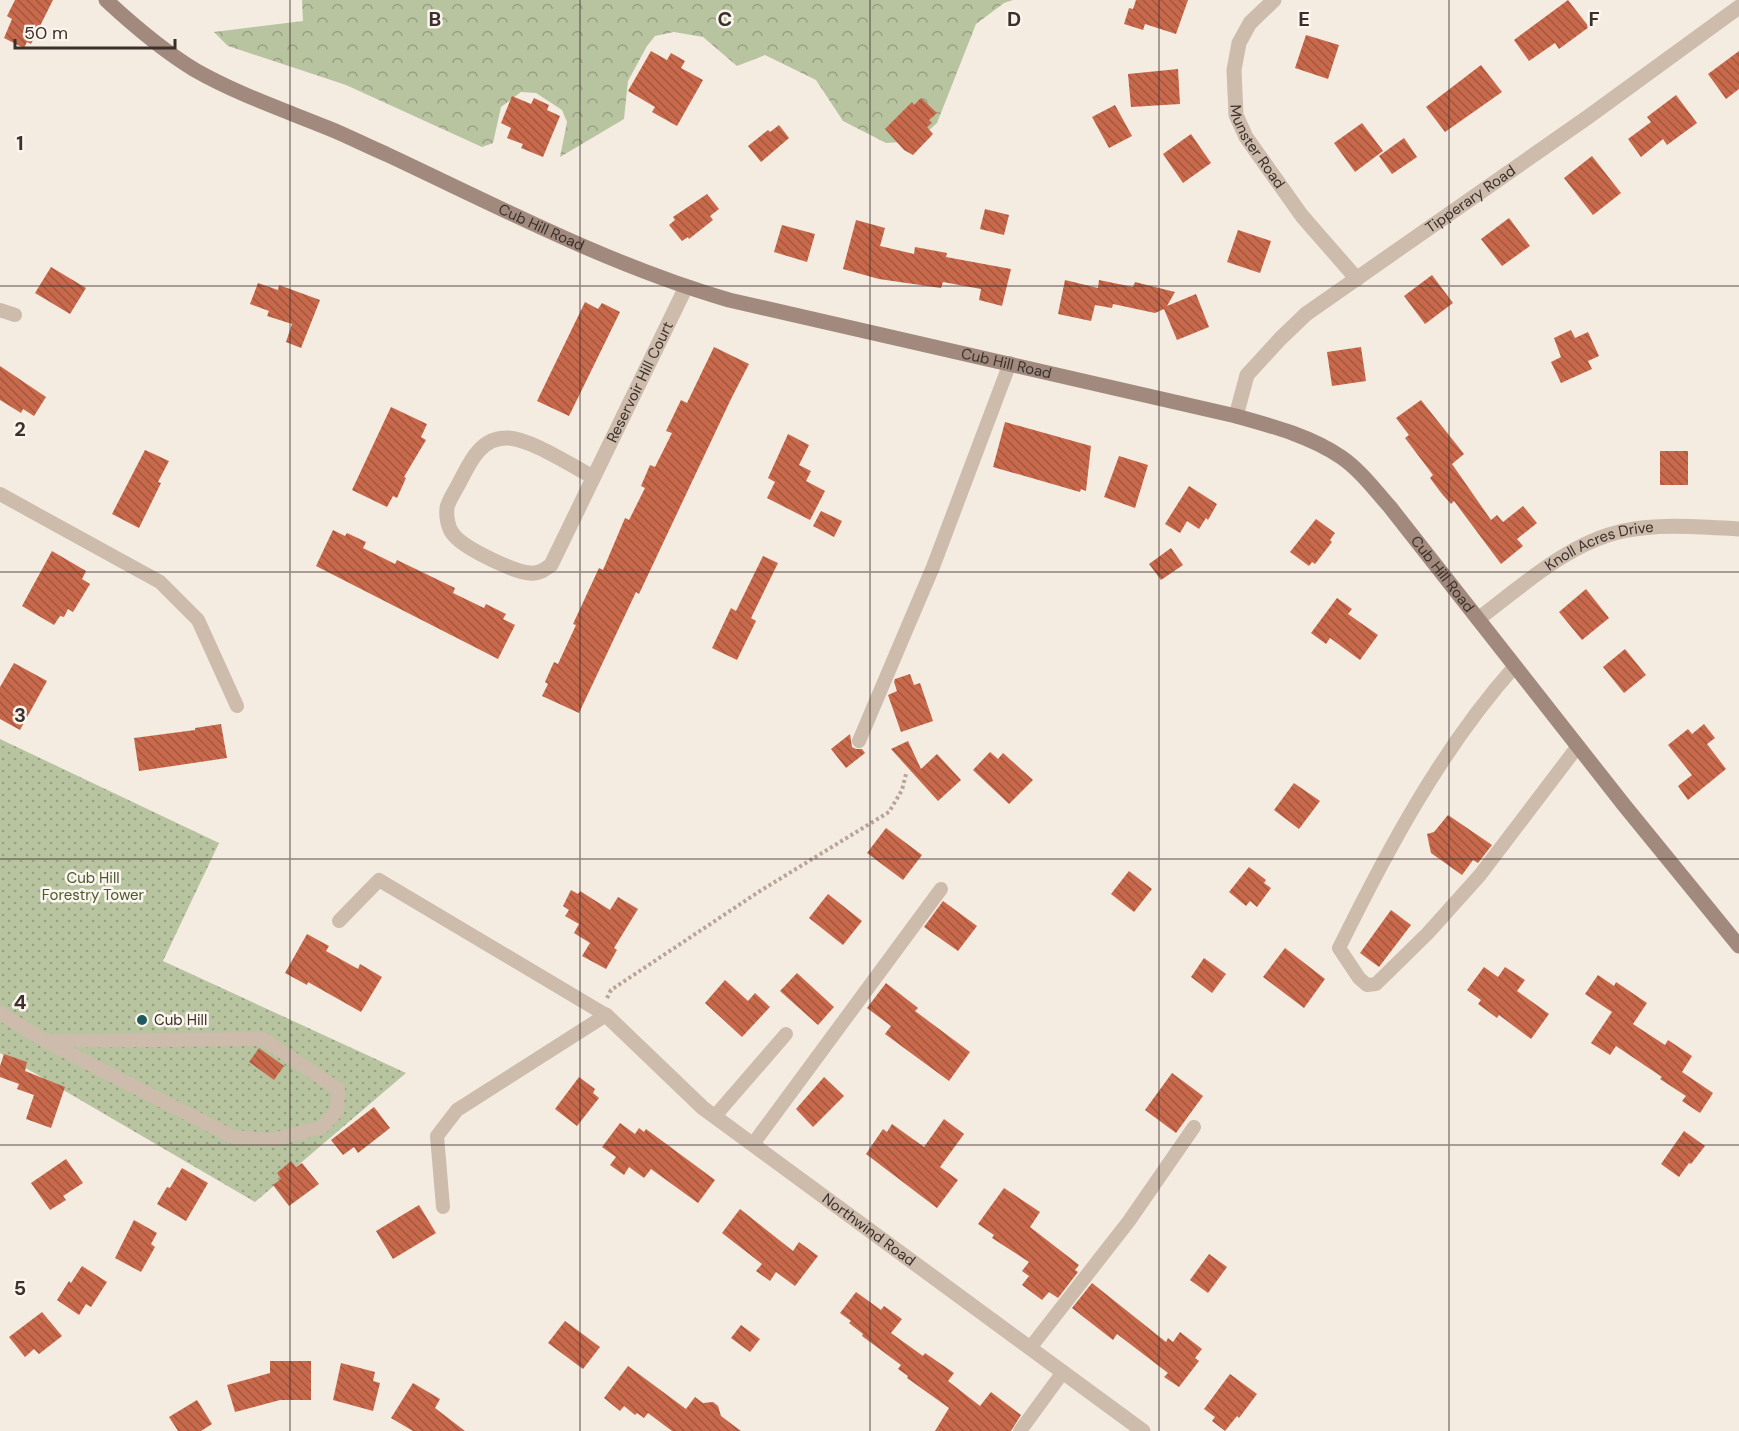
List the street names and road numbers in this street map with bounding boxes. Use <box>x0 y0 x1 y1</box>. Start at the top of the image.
street label: Munster Road <box>1226 104 1290 193</box>
street label: Tipperary Road <box>1421 161 1520 238</box>
street label: Cub Hill Road <box>495 199 587 256</box>
street label: Reservoir Hill Court <box>602 318 678 446</box>
street label: Cub Hill Road <box>959 343 1054 384</box>
street label: Knoll Acres Drive <box>1541 517 1655 575</box>
street label: Cub Hill Road <box>1406 531 1479 616</box>
street label: Northwind Road <box>818 1189 920 1271</box>

